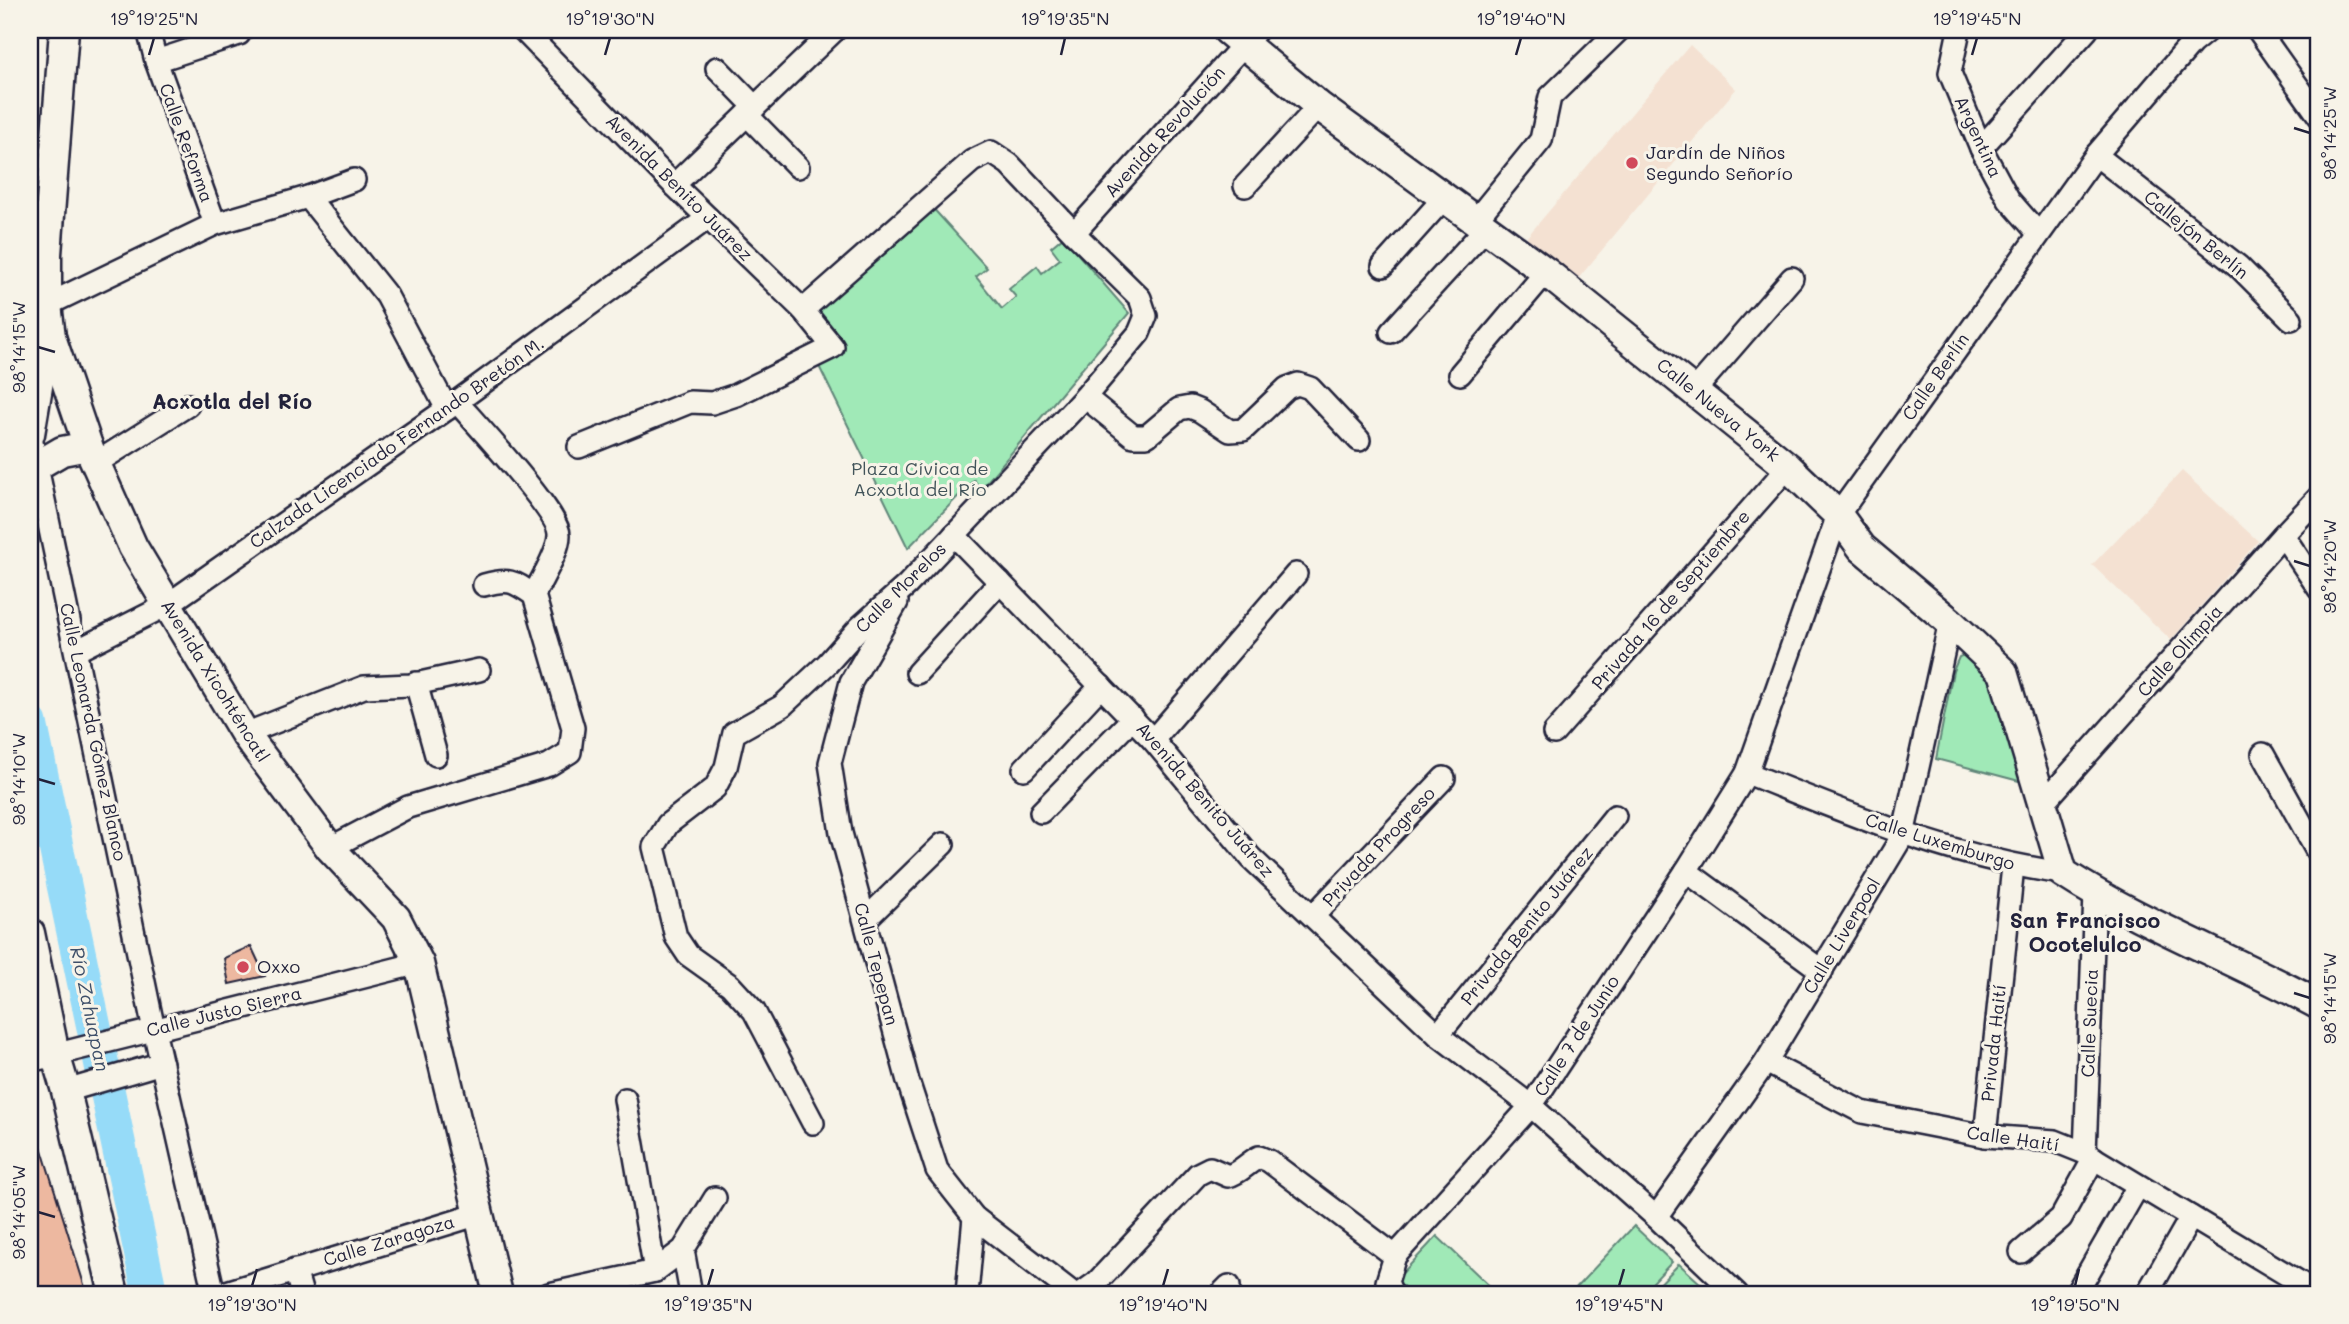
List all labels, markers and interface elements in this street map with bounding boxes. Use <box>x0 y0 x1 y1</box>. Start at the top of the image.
text: 19°19'25"N <box>110 6 198 30</box>
text: 19°19'30"N <box>565 6 655 30</box>
text: 19°19'35"N <box>1021 6 1109 30</box>
text: 19°19'40"N <box>1476 6 1566 30</box>
text: 19°19'45"N <box>1933 6 2021 30</box>
street label: Avenida Revolución <box>1099 60 1230 202</box>
street label: Calle Reforma <box>154 80 220 205</box>
text: 98°14'25"W <box>2317 86 2341 180</box>
street label: Argentina <box>1950 92 2008 181</box>
street label: Avenida Benito Juárez <box>601 109 758 266</box>
place label: Jardín de Niños Segundo Señorío <box>1646 140 1793 185</box>
marker: Jardín de Niños Segundo Señorío <box>1624 155 1640 171</box>
street label: Callejón Berlín <box>2139 185 2254 284</box>
text: 98°14'15"W <box>6 301 30 393</box>
street label: Calle Berlín <box>1896 328 1974 425</box>
street label: Calzada Licenciado Fernando Bretón M. <box>244 331 549 554</box>
street label: Calle Nueva York <box>1652 352 1785 466</box>
district label: Acxotla del Río <box>152 387 312 414</box>
park label: Plaza Cívica de Acxotla del Río <box>851 456 989 501</box>
street label: Privada 16 de Septiembre <box>1586 504 1755 694</box>
text: 98°14'20"W <box>2317 519 2341 613</box>
street label: Calle Morelos <box>850 537 951 638</box>
street label: Avenida Xicohténcatl <box>156 595 276 766</box>
street label: Calle Olimpia <box>2131 599 2227 702</box>
street label: Calle Leonarda Gómez Blanco <box>55 601 133 863</box>
street label: Avenida Benito Juárez <box>1132 717 1280 882</box>
text: 98°14'10"W <box>6 733 30 825</box>
street label: Privada Progreso <box>1316 781 1440 911</box>
street label: Calle Luxemburgo <box>1862 807 2018 875</box>
street label: Privada Benito Juárez <box>1455 841 1598 1010</box>
street label: Calle Liverpool <box>1797 873 1885 998</box>
street label: Calle Tepepan <box>849 900 905 1028</box>
district label: San Francisco Ocotelulco <box>2010 906 2161 957</box>
water label: Río Zahuapan <box>65 944 116 1074</box>
text: 98°14'15"W <box>2317 952 2341 1044</box>
place label: Oxxo <box>257 954 301 978</box>
marker: Oxxo <box>235 959 251 975</box>
street label: Calle Suecia <box>2075 968 2103 1078</box>
street label: Calle 7 de Junio <box>1528 970 1625 1101</box>
street label: Calle Justo Sierra <box>144 980 304 1042</box>
street label: Privada Haití <box>1975 983 2011 1103</box>
street label: Calle Haití <box>1965 1120 2061 1156</box>
text: 98°14'05"W <box>6 1165 30 1259</box>
street label: Calle Zaragoza <box>320 1209 457 1271</box>
text: 19°19'30"N <box>207 1292 297 1316</box>
text: 19°19'35"N <box>664 1292 752 1316</box>
text: 19°19'40"N <box>1118 1292 1208 1316</box>
text: 19°19'45"N <box>1575 1292 1663 1316</box>
text: 19°19'50"N <box>2030 1292 2120 1316</box>

